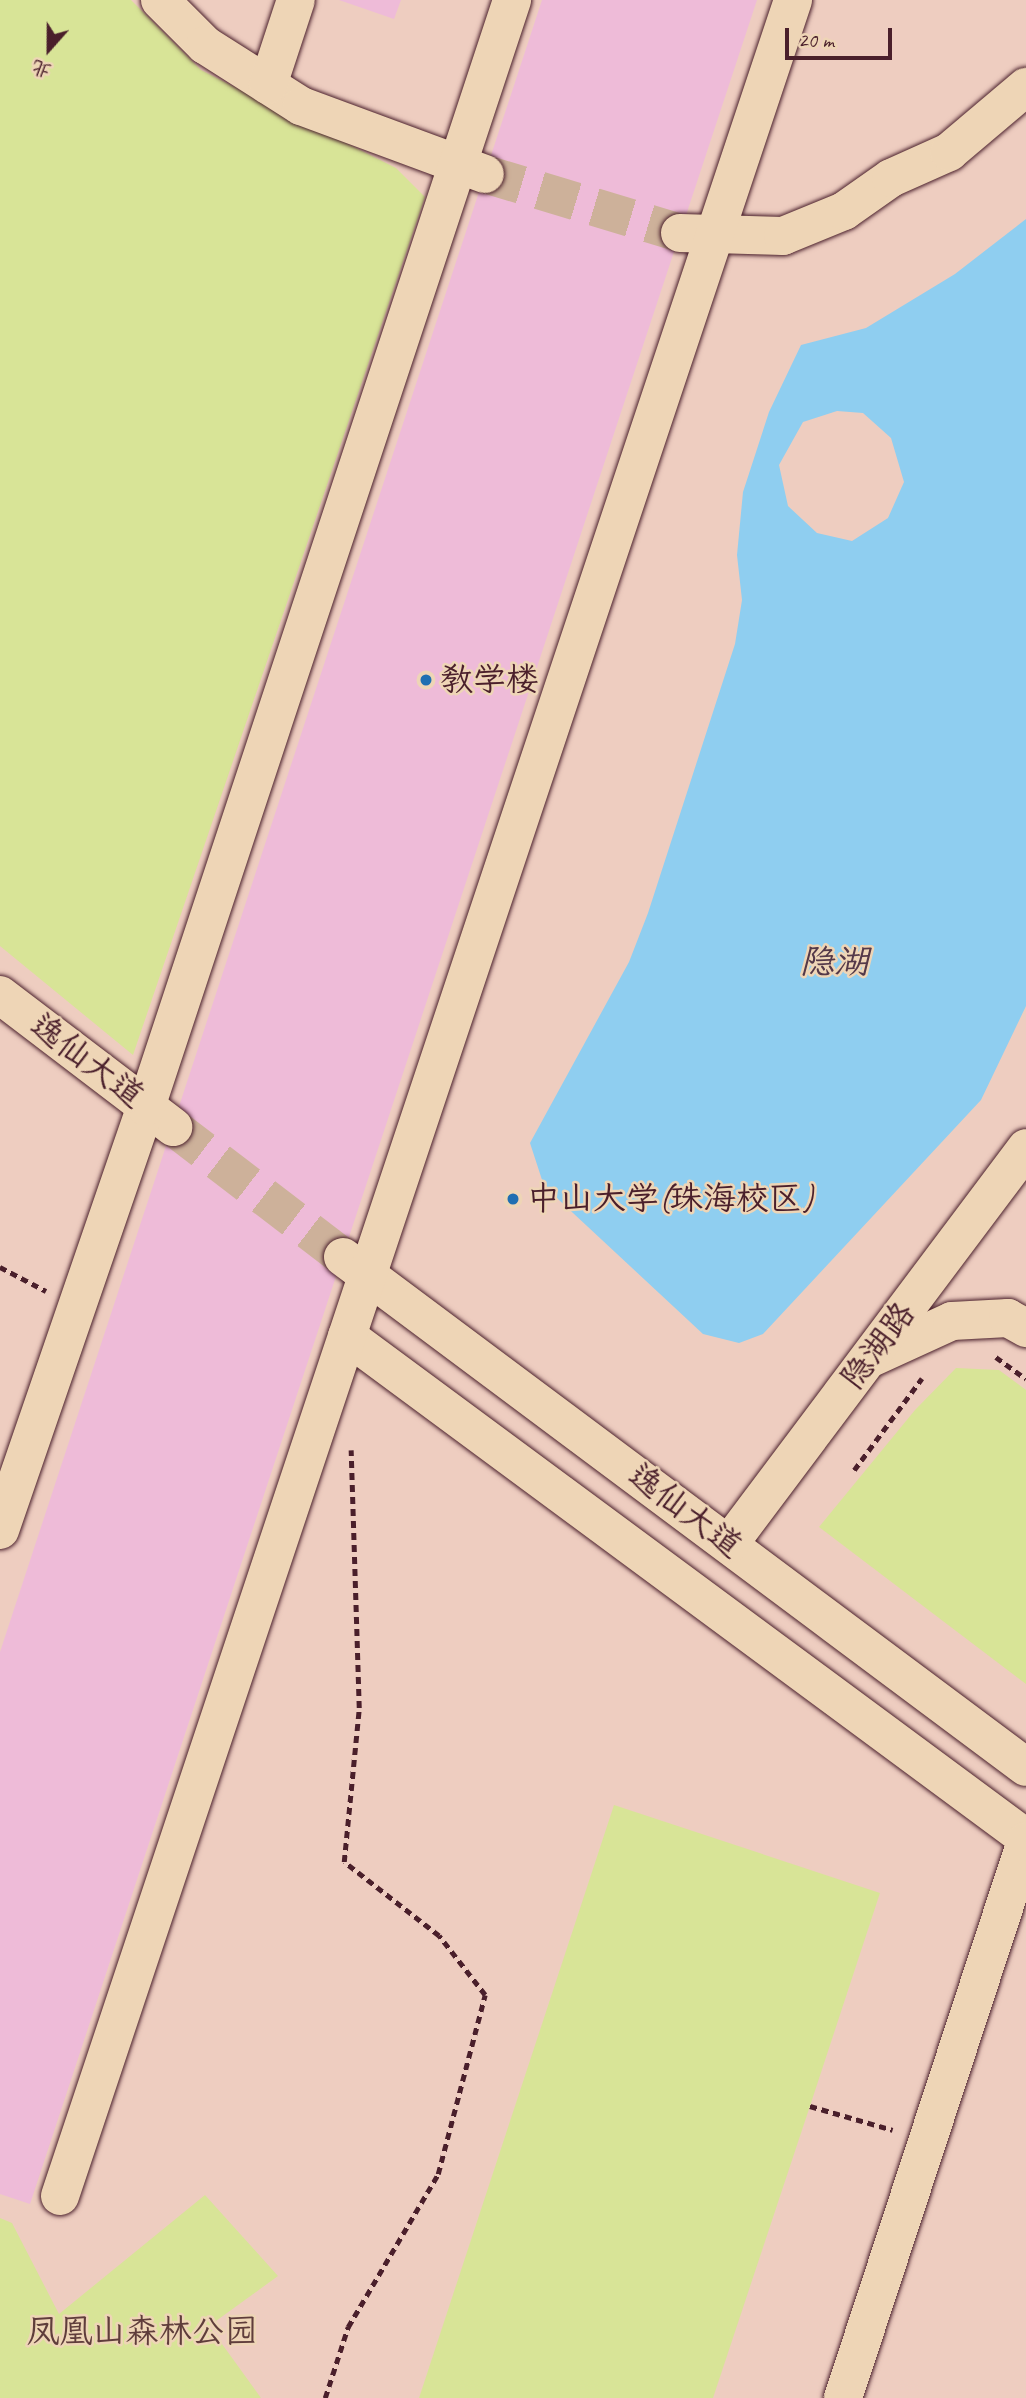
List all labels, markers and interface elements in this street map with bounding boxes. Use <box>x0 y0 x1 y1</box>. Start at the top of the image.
north arrow <box>14 14 84 84</box>
scale bar <box>788 14 895 58</box>
text: 20 m <box>798 27 834 53</box>
text: 北 <box>28 54 55 83</box>
place label: 教学楼 <box>440 660 539 700</box>
marker: 教学楼 <box>418 672 434 688</box>
water label: 隐湖 <box>799 941 869 983</box>
street label: 逸仙大道 <box>22 1005 152 1117</box>
place label: 中山大学(珠海校区) <box>527 1179 813 1219</box>
marker: 中山大学(珠海校区) <box>505 1191 521 1207</box>
street label: 隐湖路 <box>832 1295 924 1397</box>
street label: 逸仙大道 <box>620 1455 750 1567</box>
park label: 凤凰山森林公园 <box>27 2312 257 2352</box>

